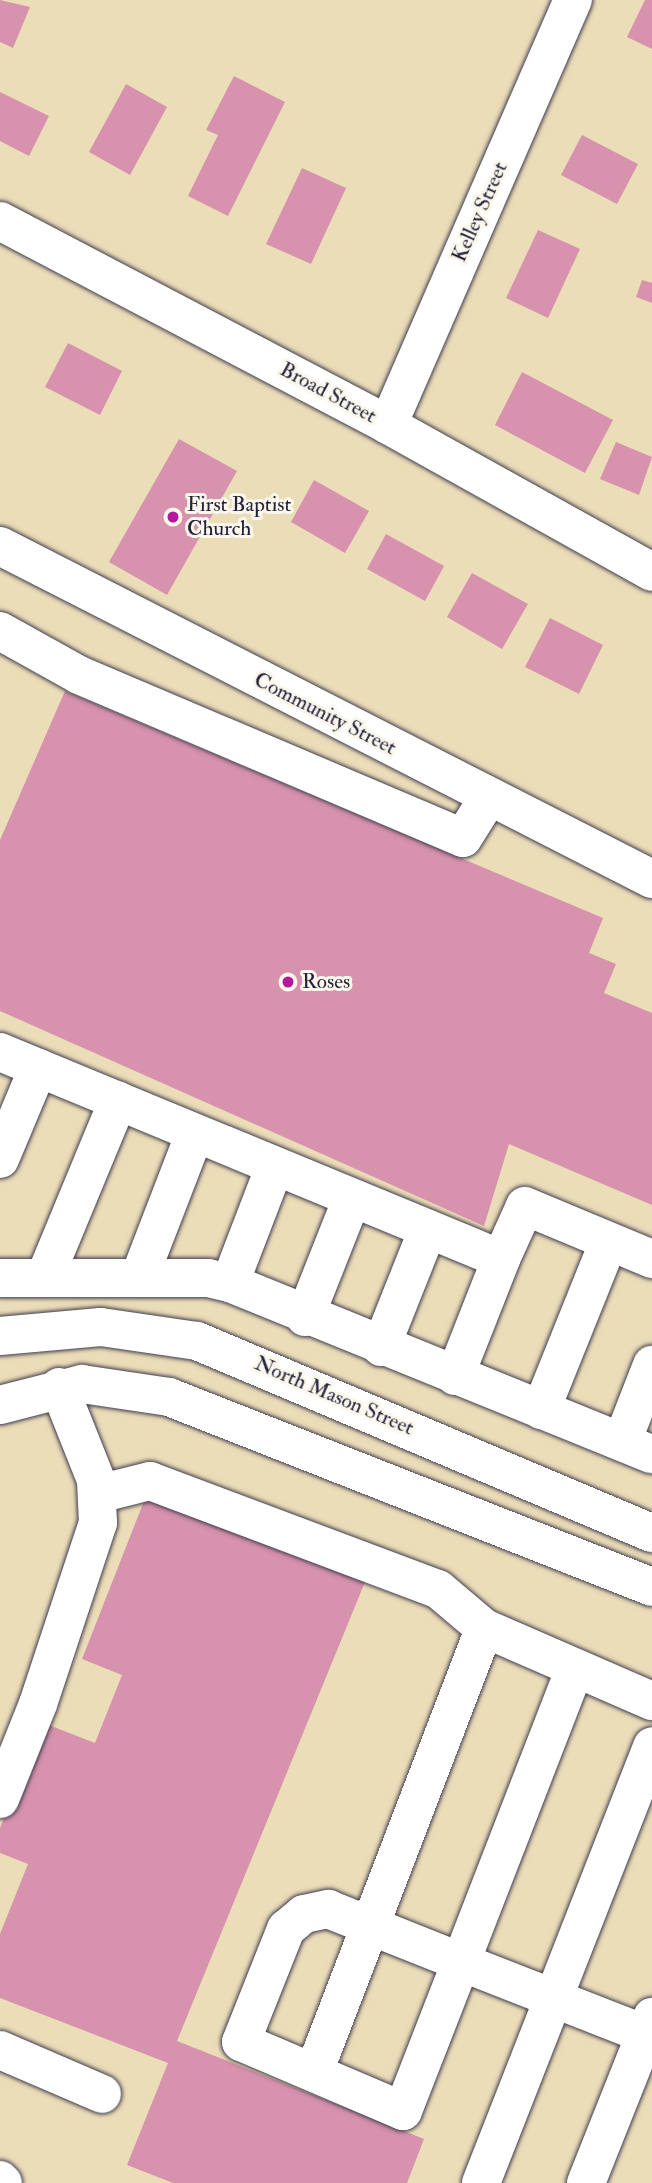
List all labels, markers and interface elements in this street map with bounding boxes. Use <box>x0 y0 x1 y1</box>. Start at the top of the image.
street label: Kelley Street <box>447 158 513 266</box>
street label: Broad Street <box>276 357 380 429</box>
place label: First Baptist Church <box>187 492 291 542</box>
marker: First Baptist Church <box>165 509 181 525</box>
street label: Community Street <box>250 667 400 761</box>
place label: Roses <box>302 969 350 995</box>
marker: Roses <box>280 974 296 990</box>
street label: North Mason Street <box>251 1351 417 1441</box>

